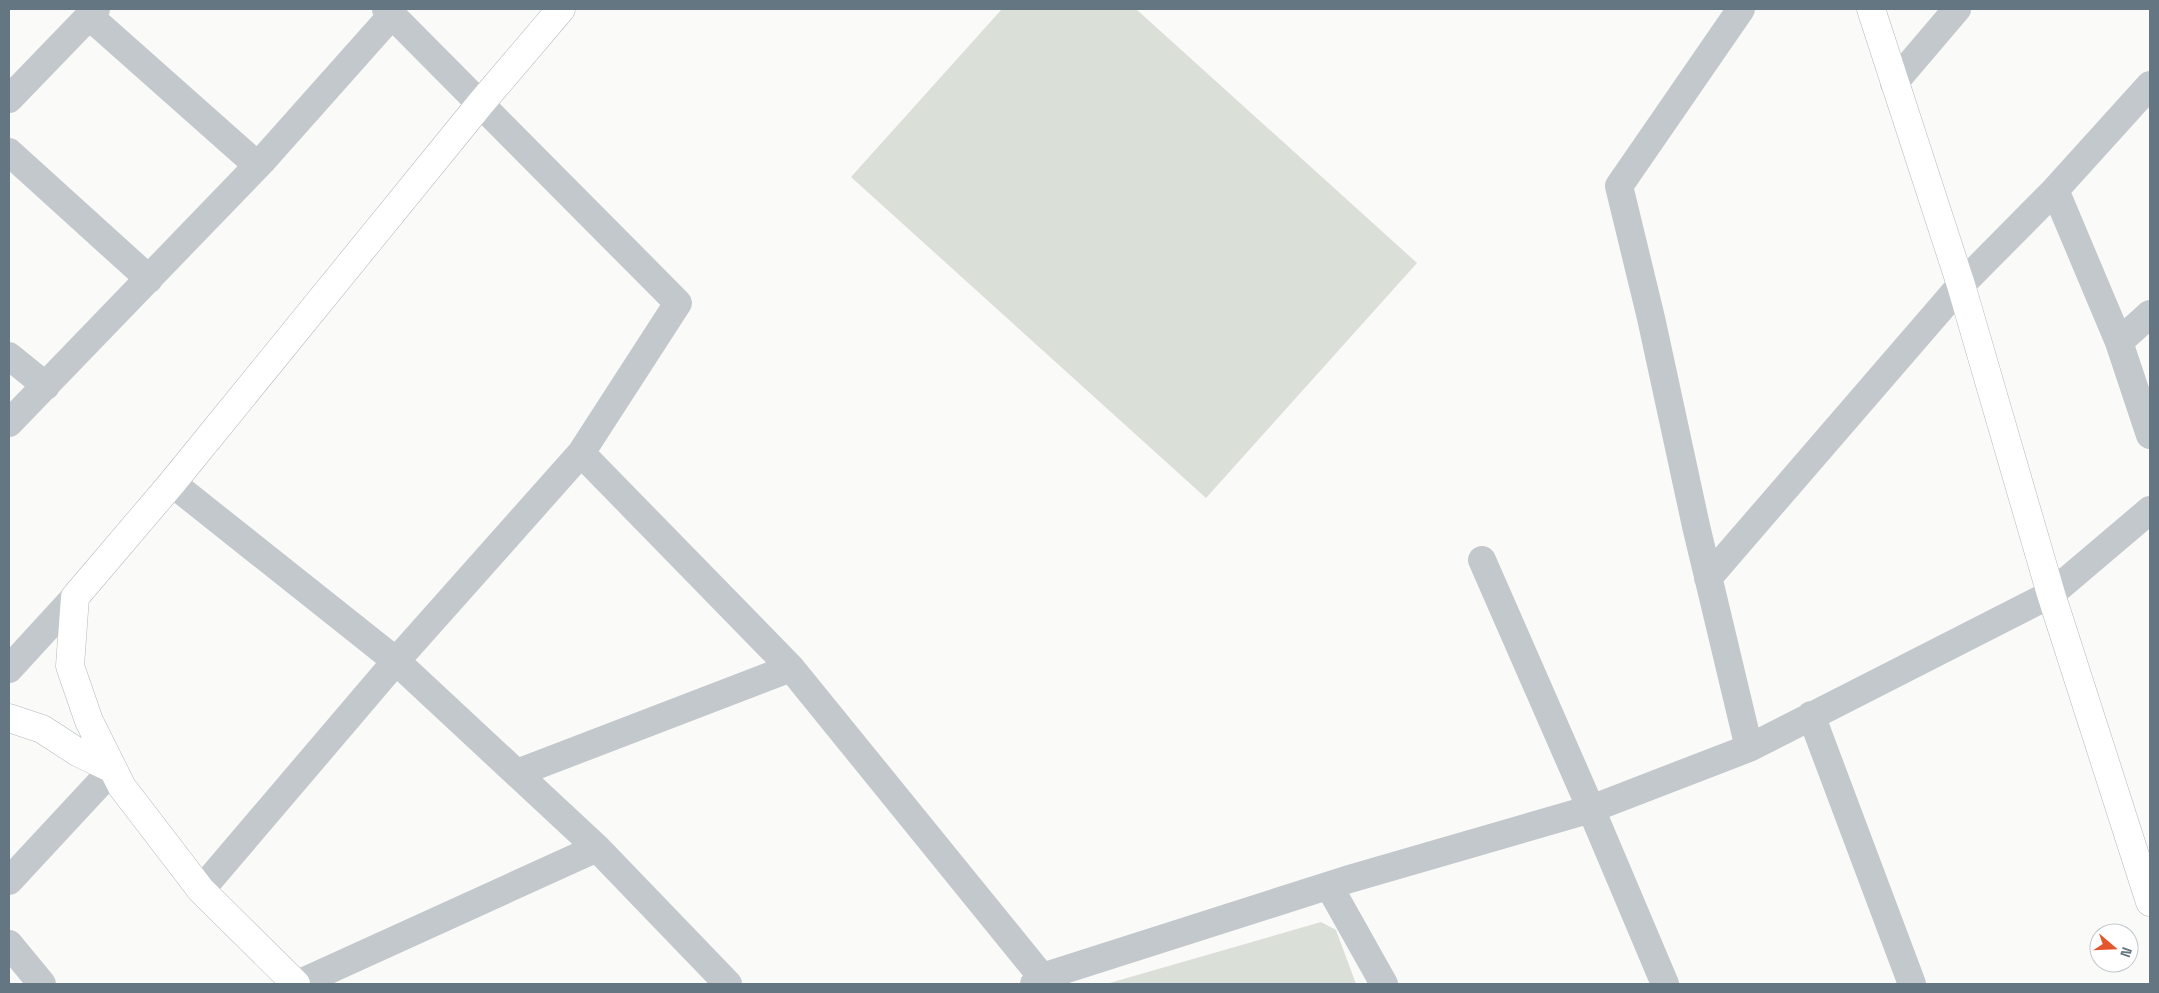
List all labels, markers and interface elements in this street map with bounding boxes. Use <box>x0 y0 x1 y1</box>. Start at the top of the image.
north arrow <box>2089 923 2139 973</box>
text: N <box>2116 945 2136 960</box>

